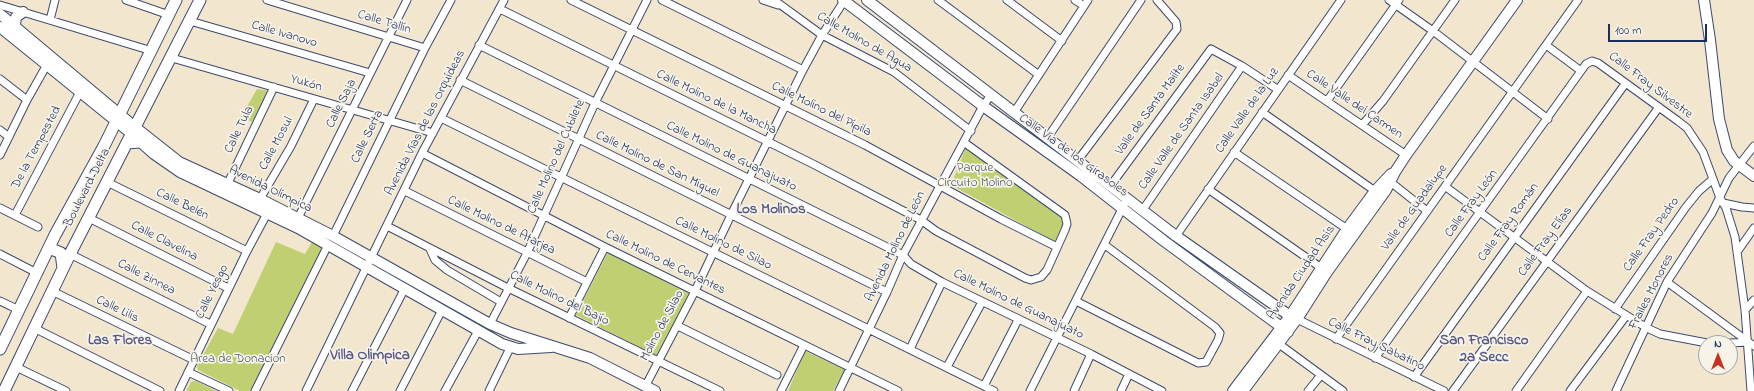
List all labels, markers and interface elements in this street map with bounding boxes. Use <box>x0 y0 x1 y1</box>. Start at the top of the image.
street label: Calle Tallín <box>355 7 413 39</box>
street label: Calle Molino de Agua <box>814 9 914 77</box>
scale bar <box>1610 16 1709 42</box>
street label: Calle Ivanovo <box>249 18 319 52</box>
text: 100 m <box>1615 22 1642 40</box>
street label: Avenida Vías de las Orquídeas <box>382 48 470 198</box>
street label: Calle Fray Silvestre <box>1605 49 1695 123</box>
street label: Valle de Santa Mailte <box>1113 61 1189 159</box>
street label: Calle Valle de la Luz <box>1213 65 1283 157</box>
street label: Calle Molino de la Mancha <box>653 67 779 139</box>
street label: Calle Valle del Carmen <box>1303 67 1405 143</box>
street label: Calle Valle de Santa Isabel <box>1136 71 1228 193</box>
street label: Yukón <box>288 72 324 96</box>
street label: Calle Saja <box>323 77 361 131</box>
street label: Calle Molino del Pípila <box>769 79 873 141</box>
street label: Calle Molino del Cubilete <box>525 98 589 216</box>
street label: De la Tempested <box>9 104 65 192</box>
street label: Calle Tula <box>222 104 258 156</box>
street label: Calle Serta <box>348 108 388 166</box>
street label: Calle Vía de los Girasoles <box>1015 111 1131 201</box>
street label: Calle Mosul <box>256 115 298 173</box>
street label: Calle Molino de Guanajuato <box>663 119 799 195</box>
street label: Calle Molino de San Miguel <box>593 128 721 202</box>
street label: Boulevard Delta <box>61 146 115 230</box>
park label: Parque Circuito Molino <box>937 161 1013 192</box>
street label: Valle de Guadalupe <box>1379 162 1451 254</box>
street label: Avenida Olímpica <box>226 163 314 217</box>
street label: Calle Fray León <box>1442 167 1502 241</box>
street label: Calle Fray Román <box>1475 181 1543 265</box>
street label: Calle Belén <box>153 186 211 224</box>
street label: Avenida Molino de León <box>862 189 930 305</box>
street label: Calle Molino de Atarjea <box>445 193 557 259</box>
street label: Calle Fray Pedro <box>1621 195 1683 275</box>
district label: Los Molinos <box>736 202 806 220</box>
street label: Calle Fray Elías <box>1515 204 1577 280</box>
street label: Calle Molino de Silao <box>672 214 774 274</box>
street label: Calle Clavelina <box>128 218 200 266</box>
street label: Avenida Ciudad Asís <box>1265 223 1339 323</box>
street label: Calle Molino de Cervantes <box>603 227 727 299</box>
street label: Frailes Monores <box>1626 252 1678 332</box>
street label: Calle Zinnea <box>114 257 178 299</box>
street label: Calle Yesgo <box>193 262 233 322</box>
street label: Calle Molino de Guanajuato <box>950 267 1086 343</box>
street label: Calle Molino del Bajío <box>507 268 611 330</box>
street label: Molino de Silao <box>638 288 688 364</box>
street label: Calle Lilis <box>93 293 141 327</box>
street label: Calle Fray Sabatino <box>1325 315 1427 375</box>
district label: Las Flores <box>88 333 152 351</box>
district label: San Francisco 2a Secc <box>1440 333 1528 368</box>
north arrow <box>1698 335 1738 375</box>
text: N <box>1714 336 1722 352</box>
district label: Villa Olimpica <box>330 348 410 366</box>
park label: Area de Donacion <box>190 352 286 368</box>

